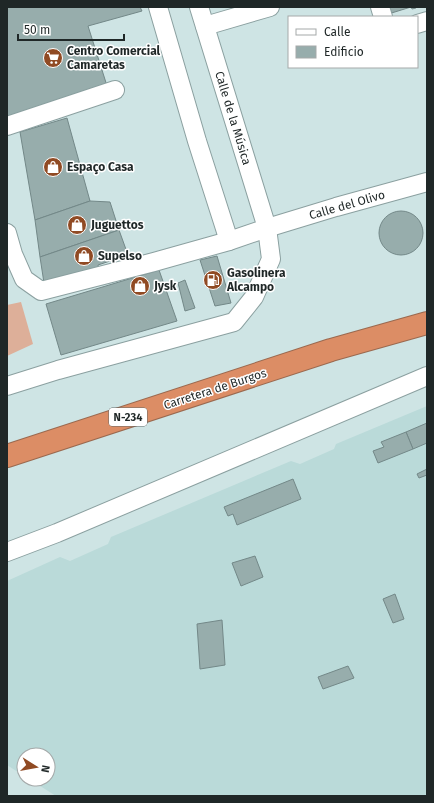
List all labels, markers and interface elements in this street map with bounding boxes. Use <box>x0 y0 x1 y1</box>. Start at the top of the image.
scale bar <box>18 16 124 42</box>
legend <box>288 16 418 68</box>
text: 50 m <box>24 23 50 37</box>
text: Calle <box>324 25 351 39</box>
place label: Centro Comercial Camaretas <box>67 44 161 72</box>
text: Edificio <box>324 45 364 59</box>
supermarket icon: Centro Comercial Camaretas <box>42 47 64 69</box>
street label: Calle de la Música <box>212 69 254 167</box>
shop icon: Espaço Casa <box>42 156 64 178</box>
place label: Espaço Casa <box>67 160 134 175</box>
street label: Calle del Olivo <box>307 187 387 223</box>
shop icon: Juguettos <box>66 214 88 236</box>
place label: Juguettos <box>90 218 144 232</box>
shop icon: Supelso <box>73 245 95 267</box>
place label: Supelso <box>98 249 142 263</box>
place label: Gasolinera Alcampo <box>226 266 286 294</box>
fuel station icon: Gasolinera Alcampo <box>202 269 224 291</box>
shop icon: Jysk <box>129 275 151 297</box>
place label: Jysk <box>153 279 177 293</box>
street label: Carretera de Burgos <box>162 366 269 412</box>
road number: N-234 <box>109 408 147 426</box>
north arrow <box>16 747 56 787</box>
text: N <box>38 764 52 774</box>

